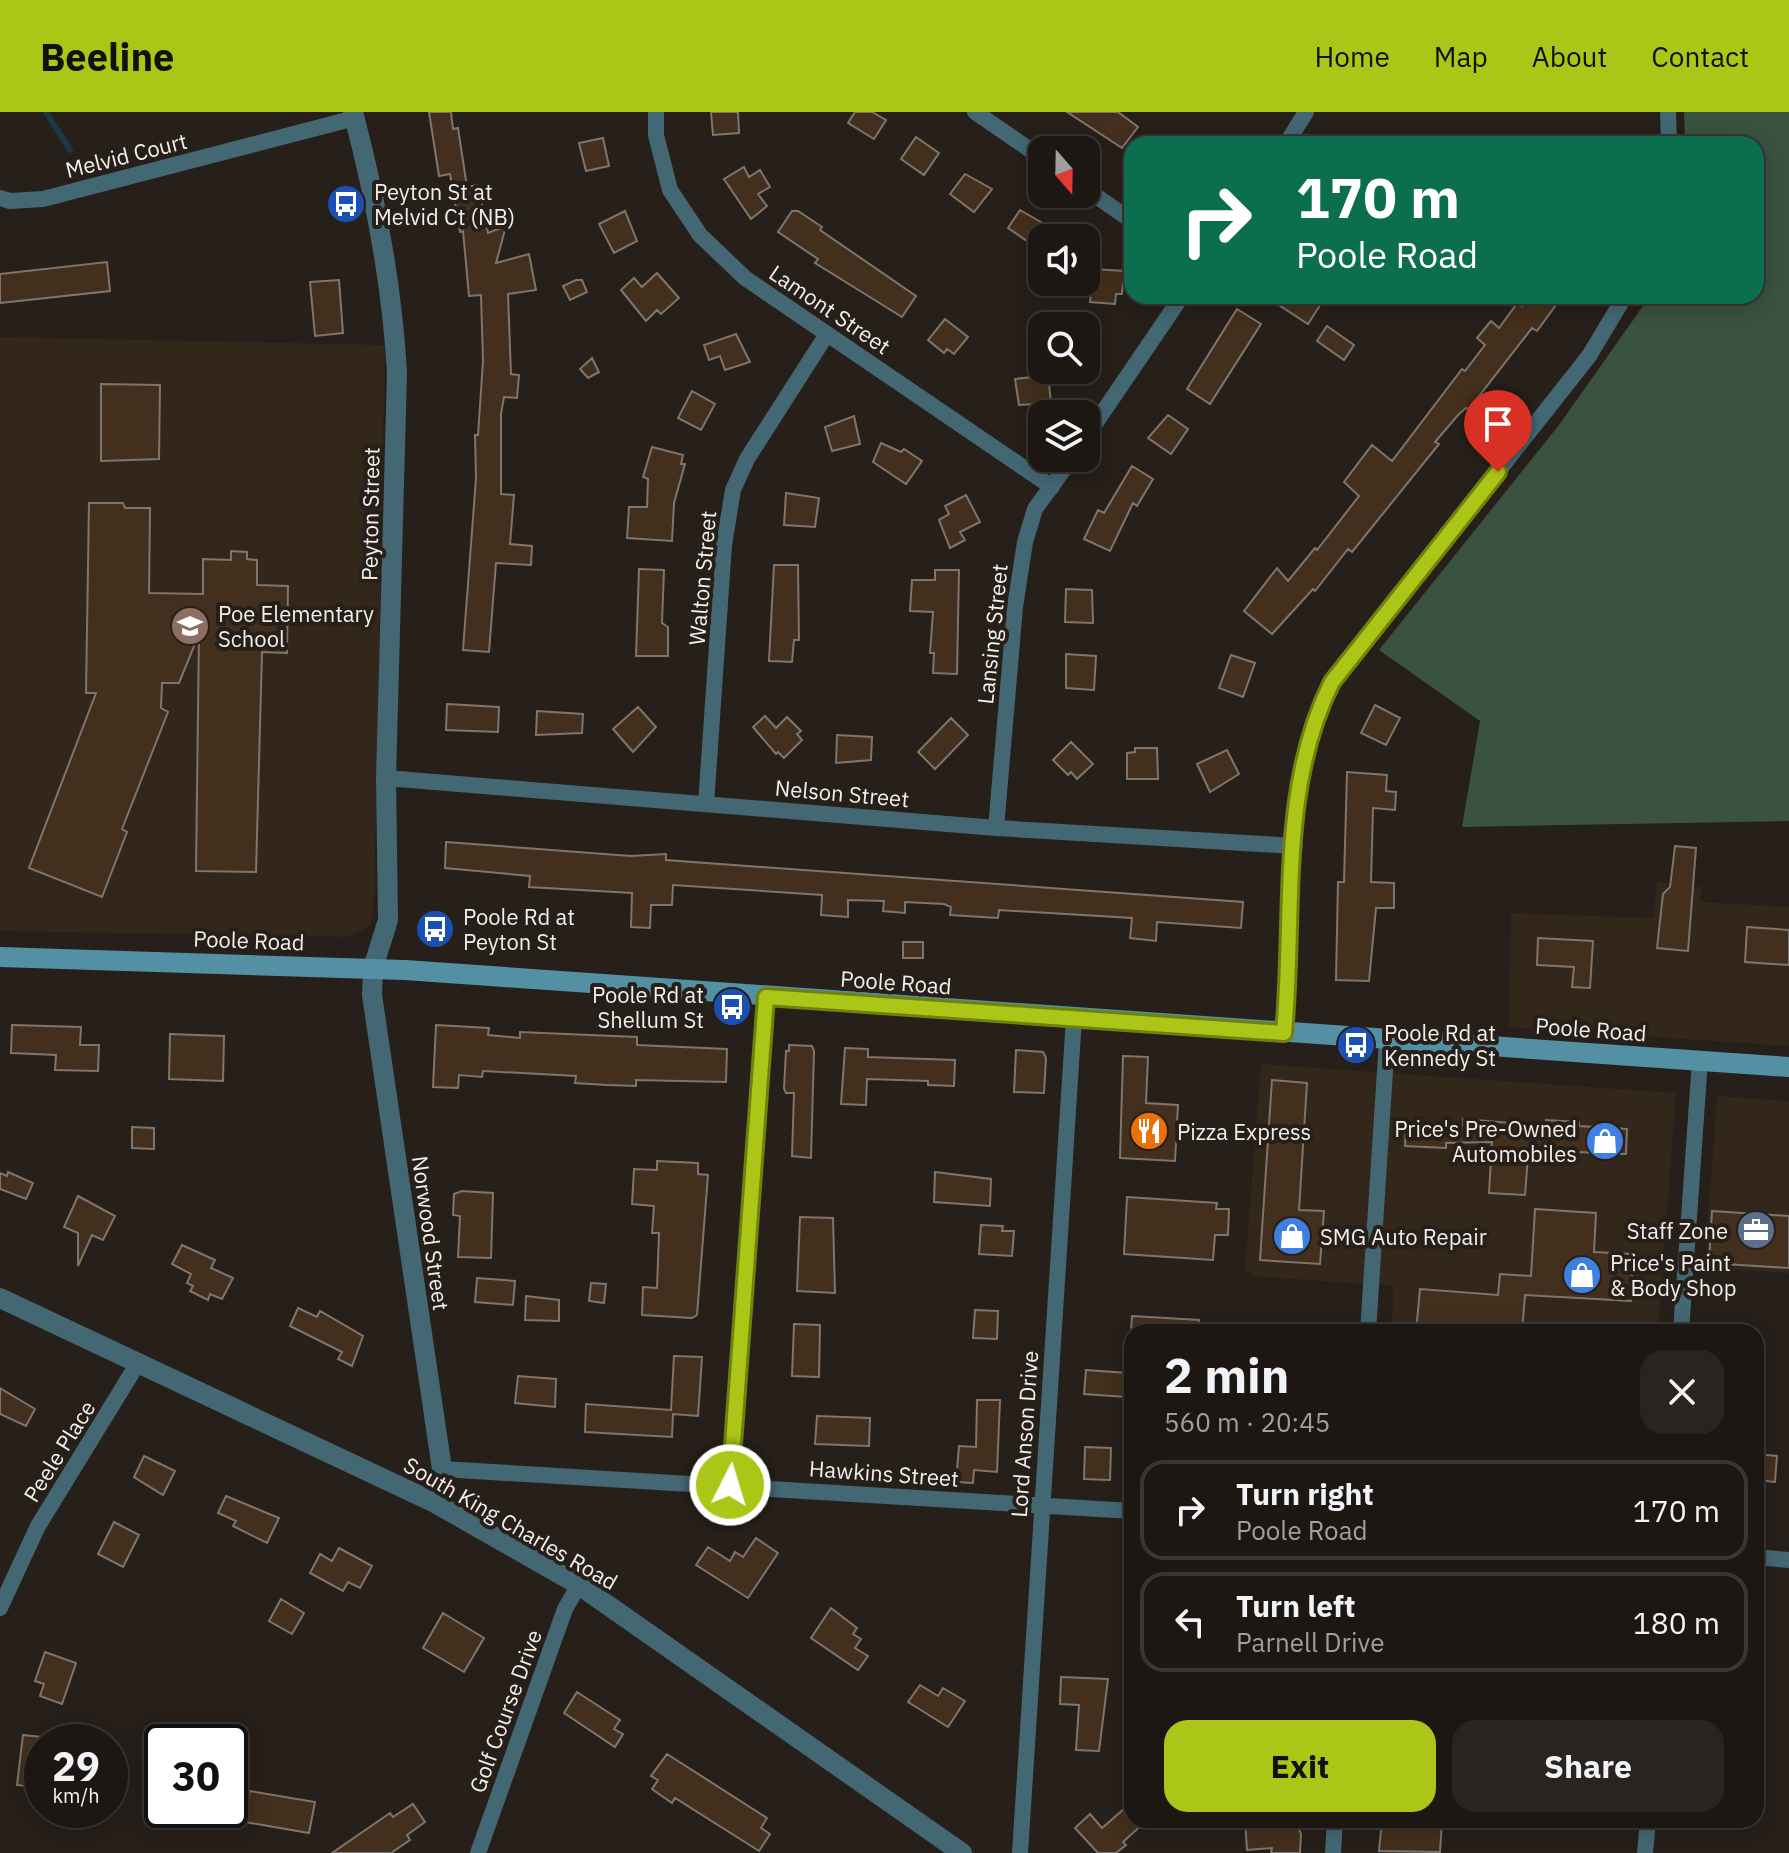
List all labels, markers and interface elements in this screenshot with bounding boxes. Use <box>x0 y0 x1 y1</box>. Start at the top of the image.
text: Beeline <box>40 32 174 81</box>
text: Home <box>1314 38 1390 75</box>
text: Map <box>1434 38 1488 75</box>
text: About <box>1532 38 1607 75</box>
text: Contact <box>1651 38 1749 75</box>
street label: Melvid Court <box>62 126 190 184</box>
north arrow <box>1028 136 1100 208</box>
map controls <box>1028 136 1100 472</box>
text: 170 m <box>1296 161 1460 233</box>
icon: right <box>1164 168 1268 272</box>
place label: Peyton St at Melvid Ct (NB) <box>374 177 515 231</box>
bus stop icon: Peyton St at Melvid Ct (NB) <box>325 183 367 225</box>
button: sound <box>1028 224 1100 296</box>
text: Poole Road <box>1296 231 1478 278</box>
street label: Lamont Street <box>764 258 896 360</box>
button: search <box>1028 312 1100 384</box>
pin <box>1464 390 1532 472</box>
button: layers <box>1028 400 1100 472</box>
icon: arrive <box>1476 402 1520 446</box>
street label: Peyton Street <box>354 447 386 581</box>
street label: Walton Street <box>682 509 722 647</box>
street label: Lansing Street <box>970 562 1014 706</box>
place label: Poe Elementary School <box>218 599 374 653</box>
school or university icon: Poe Elementary School <box>169 605 211 647</box>
street label: Nelson Street <box>774 773 910 813</box>
place label: Poole Rd at Peyton St <box>463 902 575 956</box>
bus stop icon: Poole Rd at Peyton St <box>414 908 456 950</box>
street label: Poole Road <box>193 924 305 956</box>
street label: Poole Road <box>839 964 953 1000</box>
place label: Poole Rd at Shellum St <box>592 980 704 1034</box>
bus stop icon: Poole Rd at Shellum St <box>711 986 753 1028</box>
street label: Poole Road <box>1534 1011 1648 1047</box>
place label: Poole Rd at Kennedy St <box>1384 1018 1496 1072</box>
bus stop icon: Poole Rd at Kennedy St <box>1335 1024 1377 1066</box>
restaurant icon: Pizza Express <box>1128 1110 1170 1152</box>
place label: Price's Pre-Owned Automobiles <box>1394 1114 1577 1168</box>
place label: Pizza Express <box>1177 1117 1311 1146</box>
shop icon: Price's Pre-Owned Automobiles <box>1584 1120 1626 1162</box>
street label: Norwood Street <box>406 1154 456 1312</box>
office icon: Staff Zone <box>1735 1209 1777 1251</box>
shop icon: SMG Auto Repair <box>1271 1215 1313 1257</box>
place label: Staff Zone <box>1627 1216 1728 1245</box>
place label: SMG Auto Repair <box>1320 1222 1487 1251</box>
place label: Price's Paint & Body Shop <box>1610 1248 1736 1302</box>
shop icon: Price's Paint & Body Shop <box>1561 1254 1603 1296</box>
text: 2 min <box>1164 1344 1289 1406</box>
street label: Lord Anson Drive <box>1004 1349 1044 1519</box>
button: close <box>1640 1350 1724 1434</box>
street label: Peele Place <box>16 1395 102 1507</box>
text: 560 m · 20:45 <box>1164 1405 1330 1439</box>
position arrow <box>688 1443 772 1527</box>
street label: South King Charles Road <box>399 1450 623 1596</box>
street label: Hawkins Street <box>808 1453 960 1493</box>
text: Turn right <box>1236 1474 1374 1513</box>
icon: right <box>1168 1488 1212 1532</box>
text: 170 m <box>1633 1491 1720 1530</box>
text: Poole Road <box>1236 1513 1368 1547</box>
text: Turn left <box>1236 1586 1355 1625</box>
icon: left <box>1168 1600 1212 1644</box>
text: 180 m <box>1633 1603 1720 1642</box>
street label: Golf Course Drive <box>462 1625 548 1797</box>
text: Parnell Drive <box>1236 1625 1384 1659</box>
button: Exit <box>1164 1720 1436 1812</box>
button: Share <box>1452 1720 1724 1812</box>
speed limit sign: 30 <box>144 1724 248 1828</box>
text: 29 <box>52 1740 100 1792</box>
text: km/h <box>52 1782 100 1809</box>

